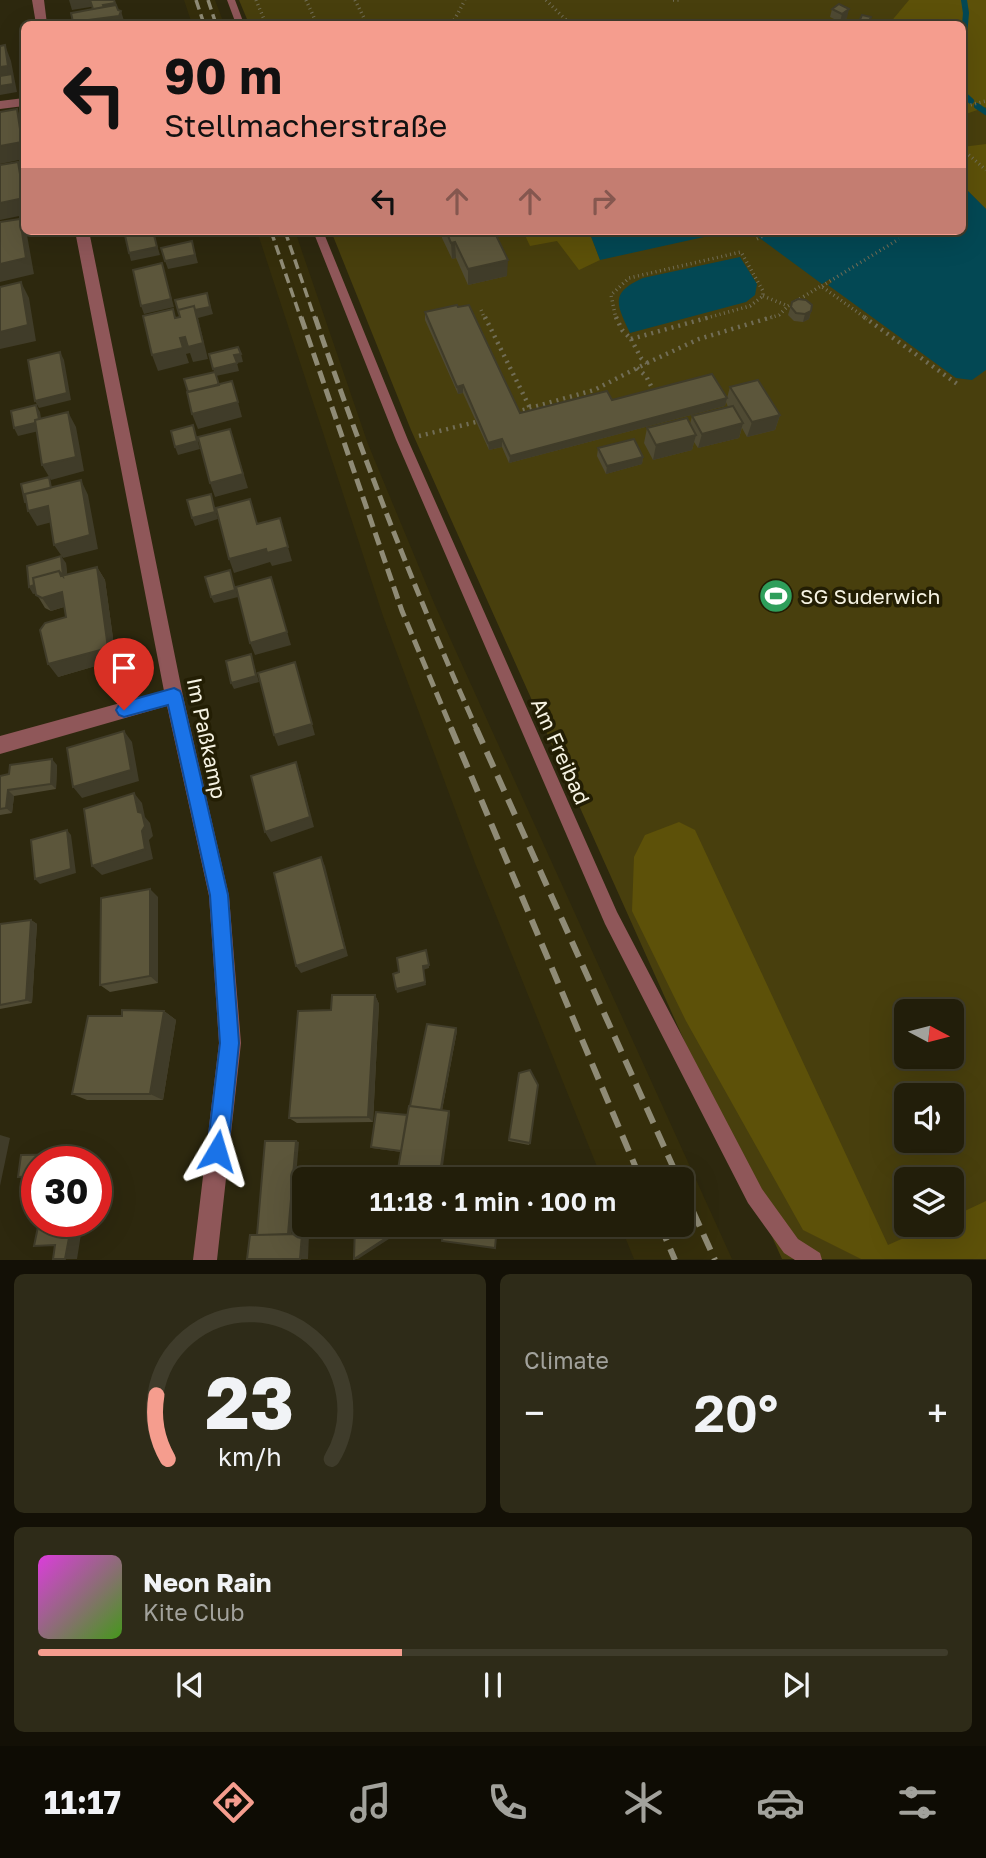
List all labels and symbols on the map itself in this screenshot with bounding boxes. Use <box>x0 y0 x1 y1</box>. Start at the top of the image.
sports icon: SG Suderwich <box>757 577 795 615</box>
place label: SG Suderwich <box>800 583 940 609</box>
pin <box>94 638 154 710</box>
street label: Im Paßkamp <box>181 675 233 801</box>
street label: Am Freibad <box>526 694 596 808</box>
north arrow <box>894 999 964 1069</box>
position arrow <box>180 1114 254 1188</box>
speed limit sign: 30 <box>21 1146 112 1237</box>

